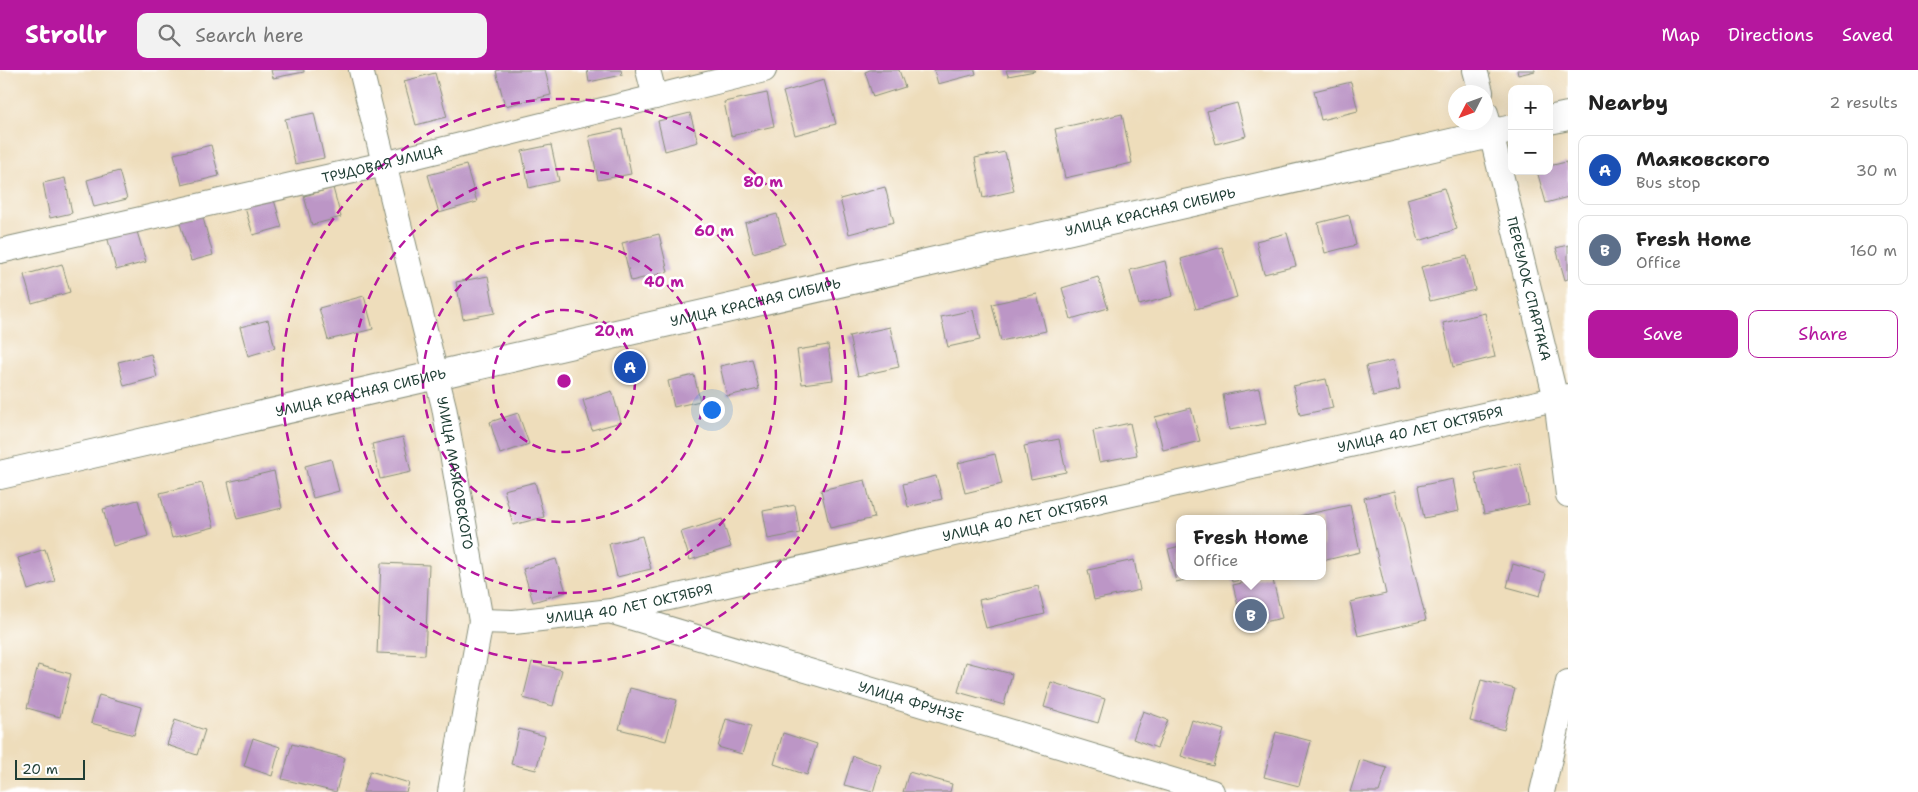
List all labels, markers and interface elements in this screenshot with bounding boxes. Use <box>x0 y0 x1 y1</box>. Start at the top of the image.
search box <box>137 13 487 58</box>
text: Strollr <box>25 19 107 51</box>
icon: search <box>155 21 183 49</box>
text: Search here <box>195 23 304 48</box>
text: Map <box>1662 23 1700 47</box>
text: Directions <box>1728 23 1814 47</box>
text: Saved <box>1842 23 1893 47</box>
north arrow <box>1448 85 1493 130</box>
map controls <box>1508 85 1553 175</box>
button: + <box>1508 85 1553 130</box>
text: Nearby <box>1588 89 1668 117</box>
text: 2 results <box>1829 92 1898 113</box>
button: − <box>1508 130 1553 175</box>
street label: ТРУДОВАЯ УЛИЦА <box>320 141 445 187</box>
text: Маяковского <box>1636 147 1770 172</box>
text: A <box>1599 160 1611 181</box>
text: 30 m <box>1856 160 1897 181</box>
text: 80 m <box>743 172 783 192</box>
text: Bus stop <box>1636 172 1701 193</box>
street label: УЛИЦА КРАСНАЯ СИБИРЬ <box>1063 183 1238 240</box>
street label: ПЕРЕУЛОК СПАРТАКА <box>1503 215 1555 363</box>
text: 60 m <box>694 221 734 241</box>
text: Fresh Home <box>1636 227 1751 252</box>
text: B <box>1600 240 1610 261</box>
text: 160 m <box>1850 240 1897 261</box>
text: Office <box>1636 252 1681 273</box>
text: 40 m <box>644 272 684 292</box>
street label: УЛИЦА КРАСНАЯ СИБИРЬ <box>668 274 843 330</box>
button: Save <box>1588 310 1738 358</box>
button: Share <box>1748 310 1898 358</box>
text: 20 m <box>594 321 634 341</box>
pin: A <box>614 348 646 386</box>
street label: УЛИЦА КРАСНАЯ СИБИРЬ <box>274 364 448 421</box>
centre of rings <box>555 372 573 390</box>
street label: УЛИЦА МАЯКОВСКОГО <box>433 395 477 551</box>
your location <box>699 397 725 423</box>
street label: УЛИЦА 40 ЛЕТ ОКТЯБРЯ <box>1336 402 1505 457</box>
street label: УЛИЦА 40 ЛЕТ ОКТЯБРЯ <box>941 491 1109 545</box>
popup <box>1176 515 1326 580</box>
text: Fresh Home <box>1193 525 1309 550</box>
text: Office <box>1193 550 1238 571</box>
street label: УЛИЦА 40 ЛЕТ ОКТЯБРЯ <box>545 579 714 627</box>
pin: B <box>1235 596 1267 634</box>
street label: УЛИЦА ФРУНЗЕ <box>856 677 966 726</box>
scale bar <box>15 757 85 780</box>
text: 20 m <box>22 760 58 778</box>

